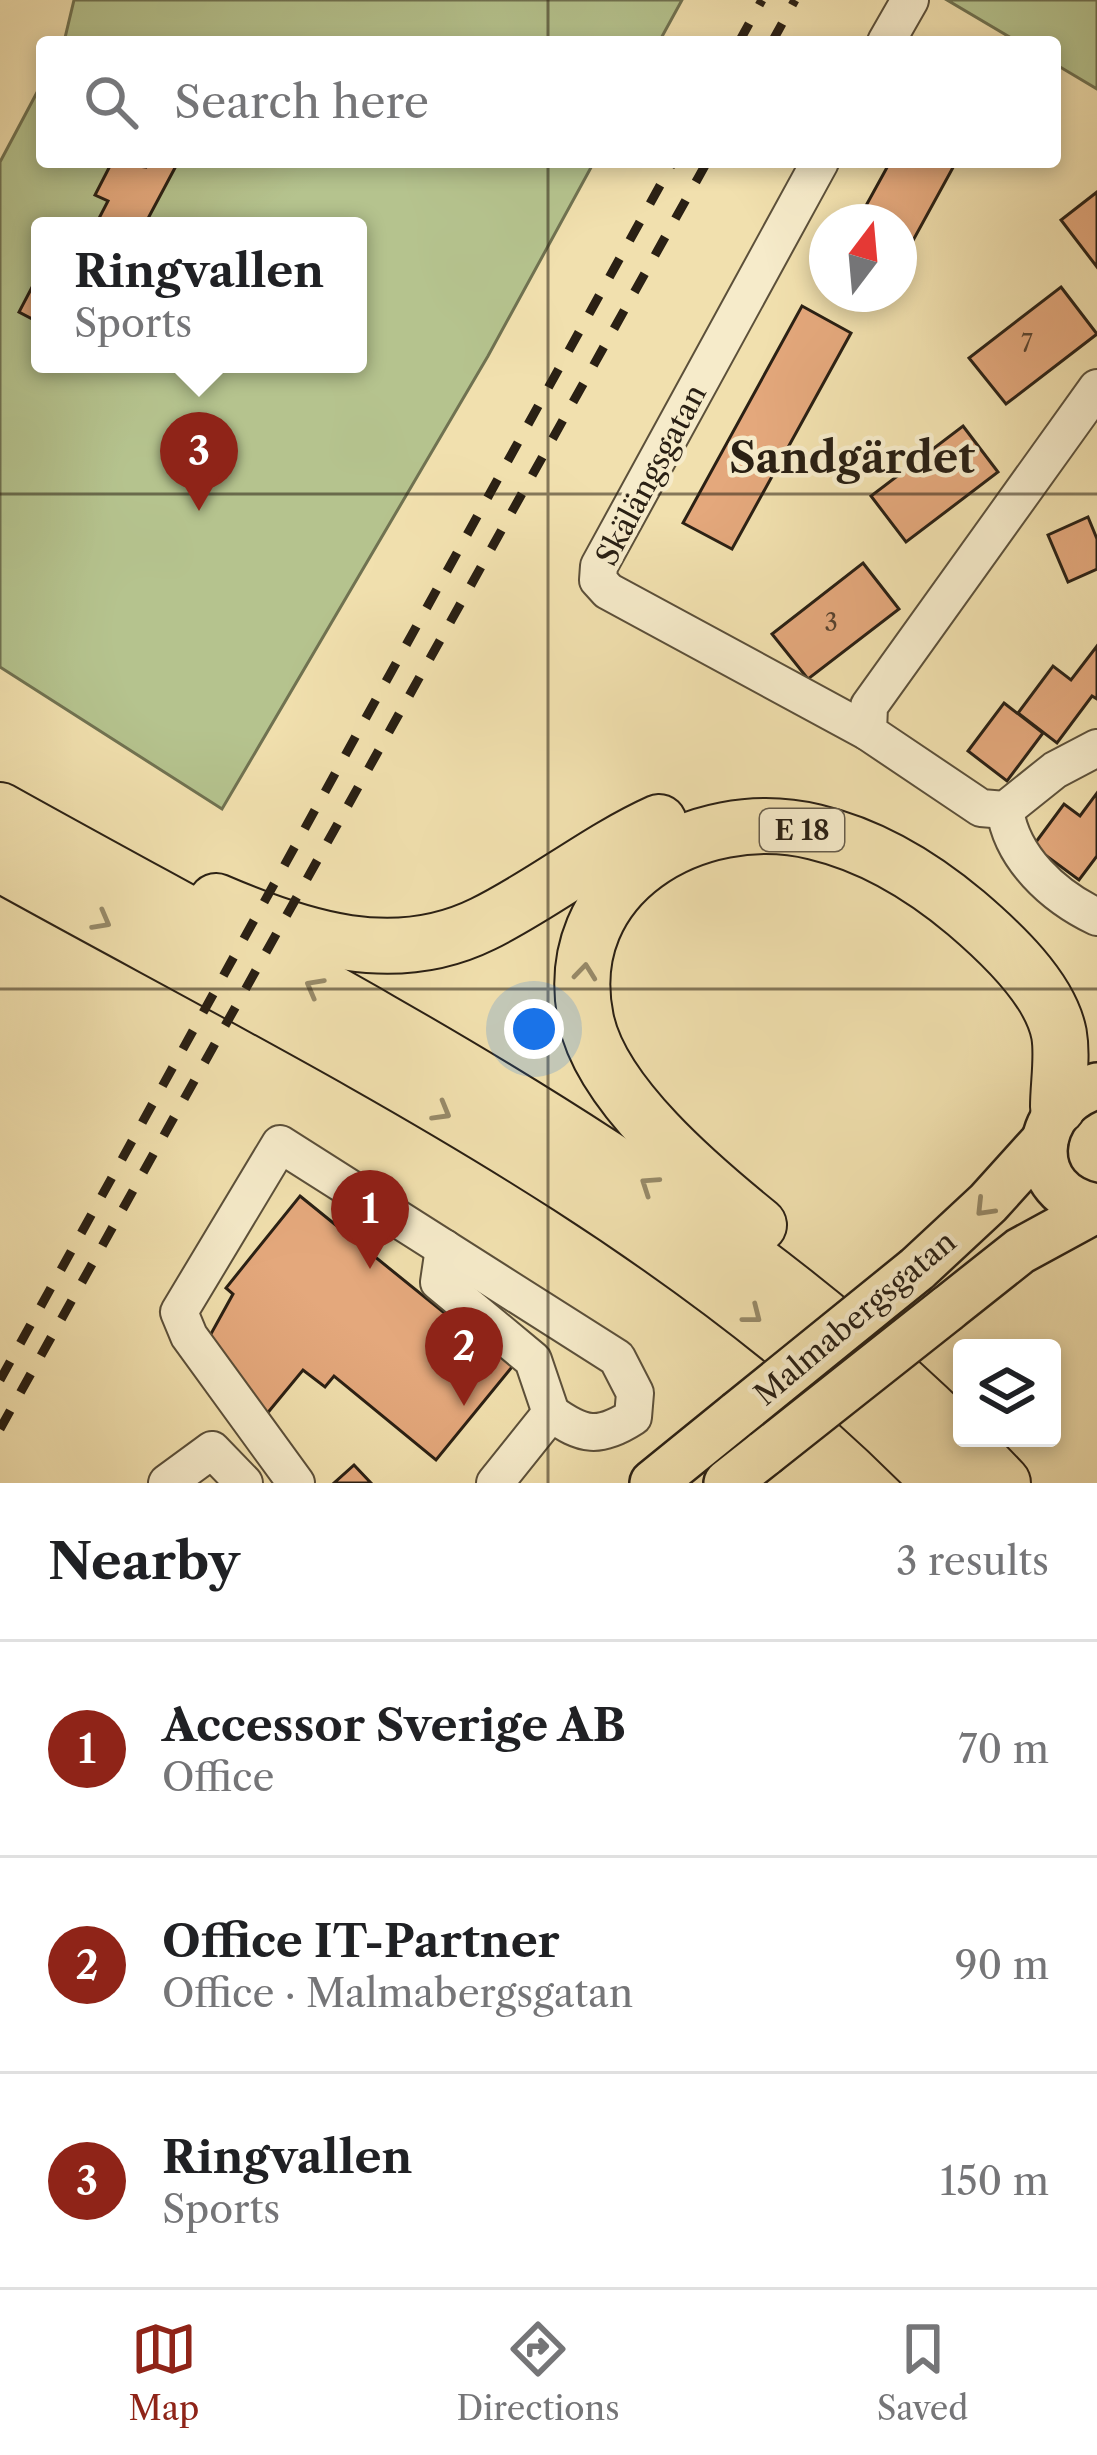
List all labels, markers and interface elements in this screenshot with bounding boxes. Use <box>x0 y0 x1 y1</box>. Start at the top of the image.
search box <box>36 36 1061 168</box>
icon: search <box>78 69 144 135</box>
text: Search here <box>174 74 429 130</box>
north arrow <box>809 204 917 312</box>
popup <box>31 217 367 373</box>
text: Ringvallen <box>74 243 324 299</box>
text: Sports <box>74 299 192 347</box>
house number: 7 <box>1021 329 1033 358</box>
street label: Skälängsgatan <box>588 378 714 572</box>
pin: 3 <box>160 412 238 511</box>
district label: Sandgärdet <box>729 432 975 484</box>
house number: 3 <box>824 608 838 637</box>
road number: E 18 <box>760 809 844 851</box>
one-way arrow <box>90 906 111 929</box>
one-way arrow <box>572 962 597 981</box>
one-way arrow <box>305 978 327 1001</box>
your location <box>504 999 564 1059</box>
one-way arrow <box>429 1098 451 1120</box>
pin: 1 <box>331 1170 409 1269</box>
one-way arrow <box>641 1178 663 1200</box>
one-way arrow <box>976 1194 998 1215</box>
street label: Malmabergsgatan <box>747 1223 963 1413</box>
one-way arrow <box>739 1301 761 1322</box>
pin: 2 <box>425 1307 503 1406</box>
map controls <box>953 1339 1061 1447</box>
button: layers <box>953 1339 1061 1447</box>
text: Nearby <box>48 1530 240 1592</box>
text: 3 results <box>896 1537 1049 1585</box>
text: Accessor Sverige AB <box>162 1697 626 1753</box>
text: 1 <box>78 1725 96 1773</box>
text: 70 m <box>958 1725 1049 1773</box>
text: Office <box>162 1753 274 1801</box>
text: Office IT-Partner <box>162 1913 560 1969</box>
text: 2 <box>75 1941 99 1989</box>
text: 90 m <box>955 1941 1049 1989</box>
text: Office · Malmabergsgatan <box>162 1969 633 2017</box>
text: Ringvallen <box>162 2129 412 2185</box>
text: 3 <box>76 2157 98 2205</box>
text: 150 m <box>940 2157 1049 2205</box>
text: Sports <box>162 2185 280 2233</box>
tab: Map <box>129 2316 199 2429</box>
tab: Directions <box>457 2316 620 2429</box>
tab: Saved <box>877 2316 968 2429</box>

